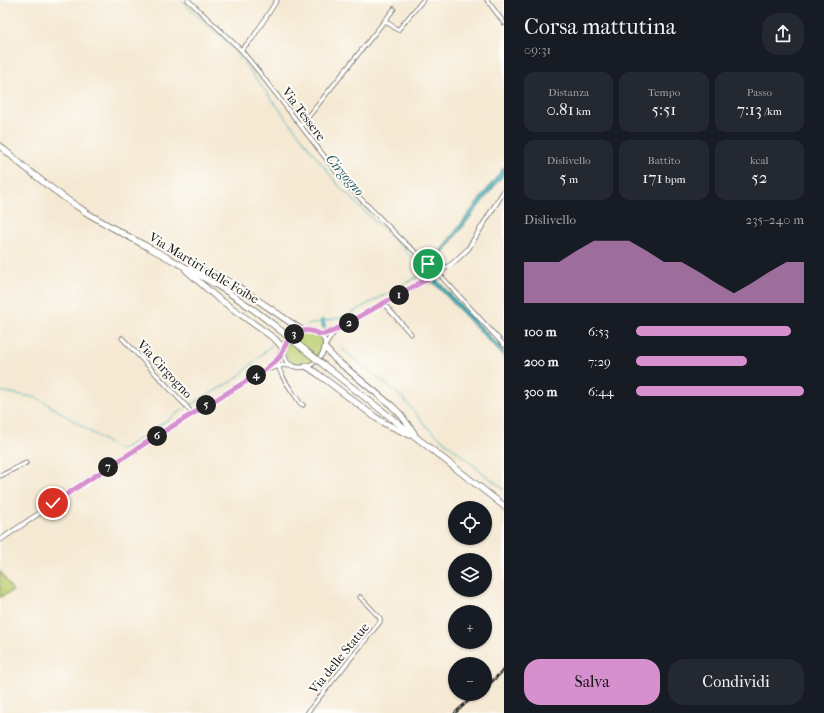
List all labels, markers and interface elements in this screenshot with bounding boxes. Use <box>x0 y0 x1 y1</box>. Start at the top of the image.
button: share <box>762 13 804 55</box>
text: Corsa mattutina <box>524 14 676 40</box>
text: 09:31 <box>524 42 551 57</box>
street label: Via Tessere <box>278 83 329 144</box>
text: Distanza <box>548 86 589 99</box>
text: Tempo <box>648 86 680 99</box>
text: Passo <box>747 86 772 99</box>
text: 0.81 <box>546 99 574 119</box>
text: 5:51 <box>652 99 676 119</box>
text: 7:13 <box>737 99 762 119</box>
text: km <box>574 105 591 118</box>
text: /km <box>762 105 782 118</box>
water label: Cirgogno <box>322 150 368 200</box>
text: Dislivello <box>547 154 591 167</box>
text: Battito <box>648 154 680 167</box>
text: kcal <box>750 154 769 167</box>
text: 5 <box>559 167 567 187</box>
text: 171 <box>642 167 663 187</box>
text: 52 <box>751 167 767 187</box>
text: m <box>567 173 578 186</box>
text: bpm <box>663 173 686 186</box>
text: Dislivello <box>524 212 576 227</box>
text: 235–240 m <box>746 212 804 227</box>
street label: Via Martiri delle Foibe <box>146 229 262 307</box>
pin <box>411 247 445 281</box>
icon: arrive <box>417 253 439 275</box>
pin: 1 <box>389 285 409 305</box>
text: 1 <box>397 288 401 301</box>
pin: 2 <box>339 313 359 333</box>
text: 2 <box>346 316 352 329</box>
pin: 3 <box>284 324 304 344</box>
text: 100 m <box>524 324 557 339</box>
text: 6:53 <box>588 324 609 339</box>
text: 3 <box>292 327 296 340</box>
street label: Via Cirgogno <box>134 336 196 401</box>
text: 200 m <box>524 354 559 369</box>
text: 7:29 <box>588 354 611 369</box>
pin: 4 <box>246 365 266 385</box>
text: 4 <box>253 368 259 381</box>
text: 300 m <box>524 384 557 399</box>
text: 6:44 <box>588 384 614 399</box>
pin: 5 <box>196 395 216 415</box>
text: 5 <box>204 398 208 411</box>
pin: 6 <box>147 426 167 446</box>
text: 6 <box>154 429 160 442</box>
pin: 7 <box>98 457 118 477</box>
text: 7 <box>105 460 111 473</box>
pin <box>36 486 70 520</box>
icon: check <box>42 492 64 514</box>
map controls <box>448 501 492 701</box>
button: locate <box>448 501 492 545</box>
button: layers <box>448 553 492 597</box>
button: + <box>448 605 492 649</box>
street label: Via delle Statue <box>305 619 372 697</box>
button: − <box>448 657 492 701</box>
button: Salva <box>524 659 660 705</box>
button: Condividi <box>668 659 804 705</box>

